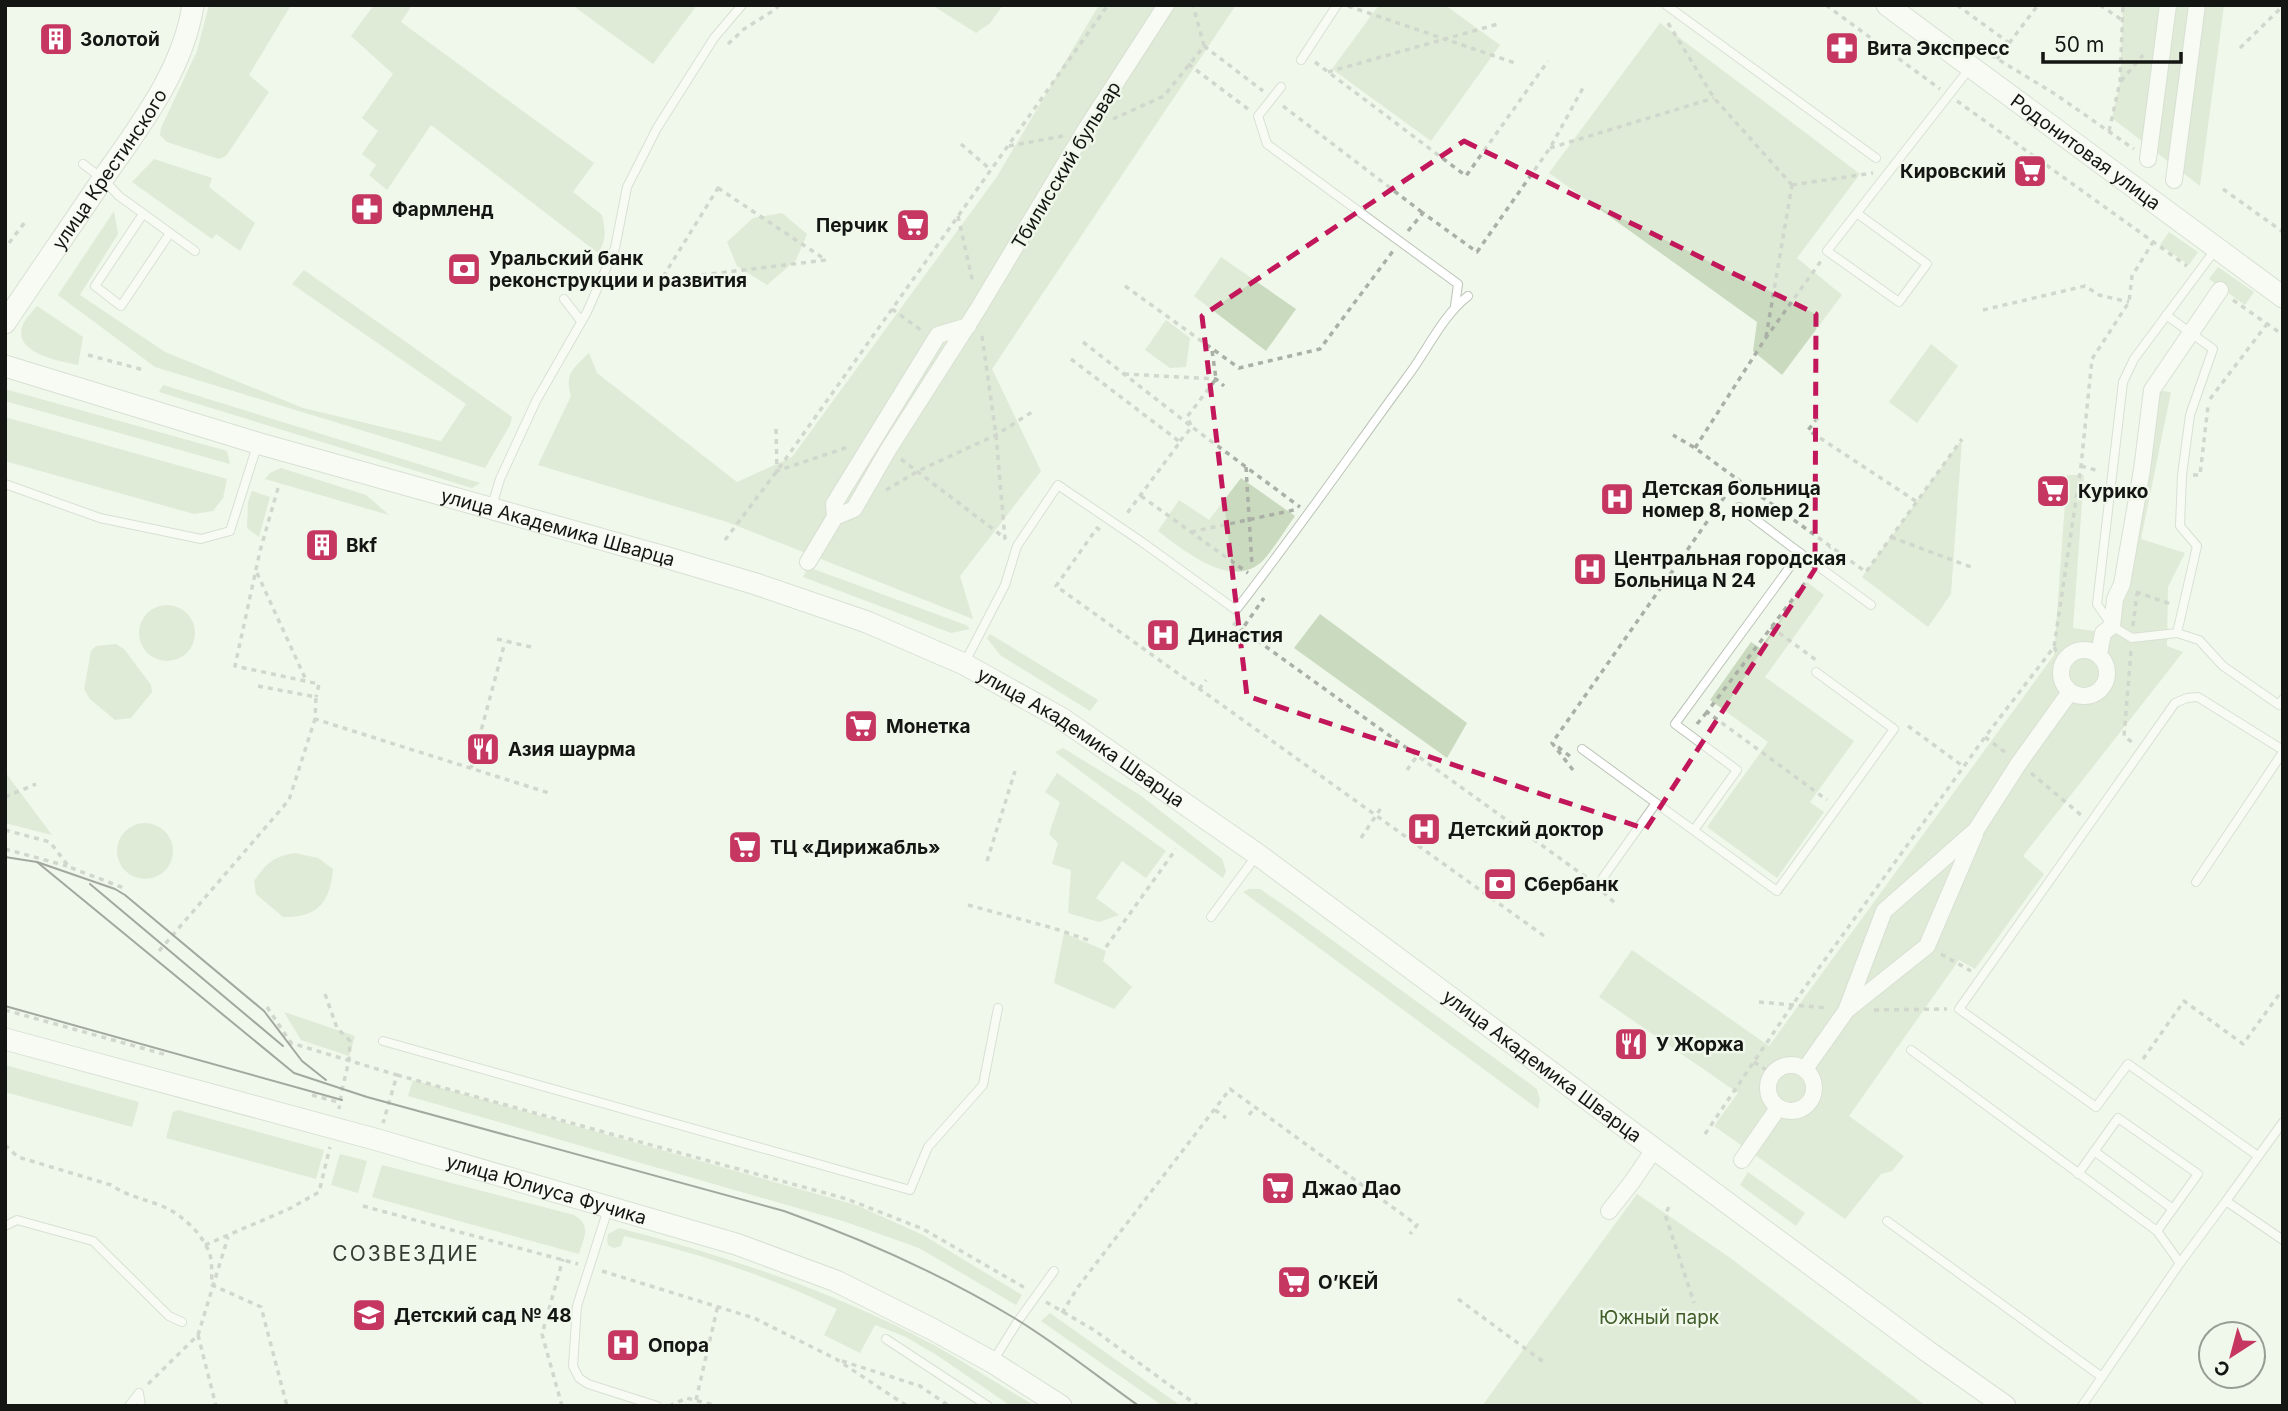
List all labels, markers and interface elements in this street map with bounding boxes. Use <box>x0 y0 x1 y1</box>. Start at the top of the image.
building icon: Золотой <box>37 20 75 58</box>
scale bar <box>2043 21 2181 65</box>
place label: Золотой <box>80 28 160 51</box>
pharmacy icon: Вита Экспресс <box>1823 29 1861 67</box>
text: 50 m <box>2054 32 2104 57</box>
place label: Вита Экспресс <box>1867 37 2010 60</box>
street label: Тбилисский бульвар <box>1007 77 1126 253</box>
street label: улица Крестинского <box>47 85 172 254</box>
street label: Родонитовая улица <box>2006 89 2165 215</box>
supermarket icon: Кировский <box>2011 152 2049 190</box>
place label: Кировский <box>1900 160 2006 183</box>
pharmacy icon: Фармленд <box>348 190 386 228</box>
place label: Фармленд <box>392 198 494 221</box>
supermarket icon: Перчик <box>894 206 932 244</box>
place label: Перчик <box>816 214 888 237</box>
place label: Уральский банк реконструкции и развития <box>489 247 747 292</box>
bank icon: Уральский банк реконструкции и развития <box>445 250 483 288</box>
supermarket icon: Курико <box>2034 472 2072 510</box>
place label: Детская больница номер 8, номер 2 <box>1642 477 1821 522</box>
hospital icon: Детская больница номер 8, номер 2 <box>1598 480 1636 518</box>
place label: Курико <box>2078 480 2148 503</box>
street label: улица Академика Шварца <box>438 484 678 571</box>
building icon: Bkf <box>303 526 341 564</box>
place label: Bkf <box>346 534 378 557</box>
place label: Центральная городская Больница N 24 <box>1614 547 1846 592</box>
hospital icon: Центральная городская Больница N 24 <box>1571 550 1609 588</box>
hospital icon: Династия <box>1144 616 1182 654</box>
place label: Династия <box>1188 624 1283 647</box>
street label: улица Академика Шварца <box>973 663 1189 812</box>
supermarket icon: Монетка <box>842 707 880 745</box>
place label: Монетка <box>886 715 970 738</box>
restaurant icon: Азия шаурма <box>464 730 502 768</box>
place label: Азия шаурма <box>508 738 636 761</box>
hospital icon: Детский доктор <box>1405 810 1443 848</box>
place label: Детский доктор <box>1448 818 1604 841</box>
supermarket icon: ТЦ «Дирижабль» <box>726 828 764 866</box>
place label: ТЦ «Дирижабль» <box>770 836 941 859</box>
bank icon: Сбербанк <box>1481 865 1519 903</box>
place label: Сбербанк <box>1524 873 1618 896</box>
street label: улица Академика Шварца <box>1438 985 1646 1147</box>
restaurant icon: У Жоржа <box>1612 1025 1650 1063</box>
place label: У Жоржа <box>1656 1033 1744 1056</box>
street label: улица Юлиуса Фучика <box>444 1149 649 1229</box>
supermarket icon: Джао Дао <box>1259 1169 1297 1207</box>
place label: Джао Дао <box>1302 1177 1401 1200</box>
district label: СОЗВЕЗДИЕ <box>332 1241 480 1266</box>
supermarket icon: О’КЕЙ <box>1275 1263 1313 1301</box>
place label: О’КЕЙ <box>1318 1270 1378 1294</box>
school or university icon: Детский сад № 48 <box>350 1296 388 1334</box>
place label: Детский сад № 48 <box>394 1304 572 1327</box>
park label: Южный парк <box>1599 1306 1720 1329</box>
north arrow <box>2197 1320 2267 1390</box>
hospital icon: Опора <box>604 1326 642 1364</box>
place label: Опора <box>648 1334 709 1357</box>
text: С <box>2210 1355 2235 1382</box>

